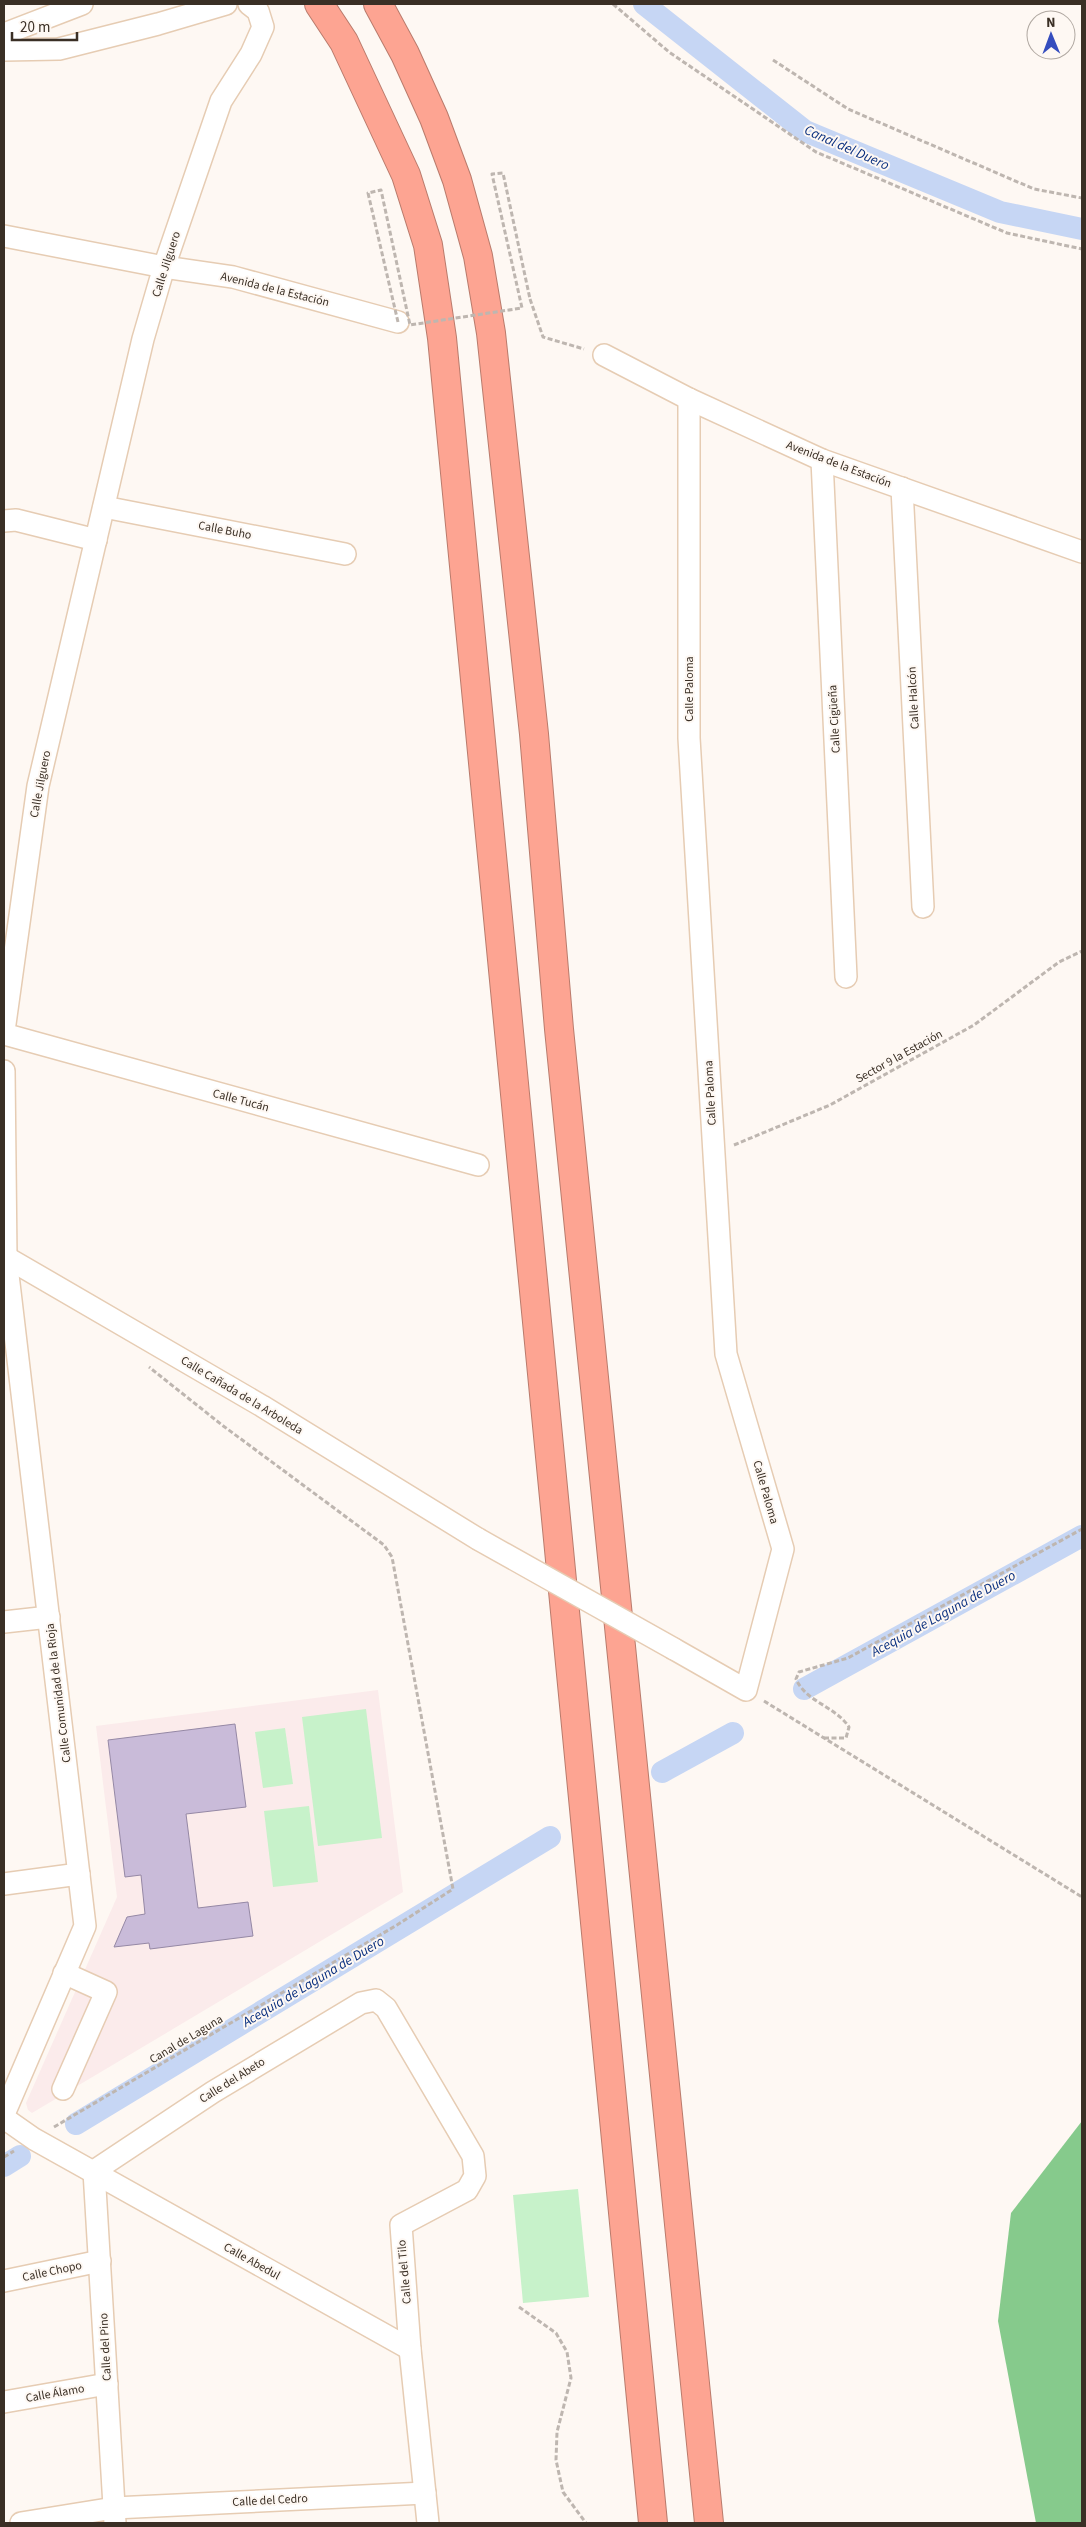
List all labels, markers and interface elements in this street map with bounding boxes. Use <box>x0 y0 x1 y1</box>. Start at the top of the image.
scale bar <box>12 10 78 42</box>
north arrow <box>1026 10 1076 60</box>
text: N <box>1046 13 1056 33</box>
text: 20 m <box>20 17 50 38</box>
water label: Canal del Duero <box>801 120 892 176</box>
street label: Calle Jilguero <box>148 229 185 299</box>
street label: Avenida de la Estación <box>219 268 331 311</box>
street label: Avenida de la Estación <box>784 437 894 492</box>
street label: Calle Buho <box>197 517 253 544</box>
street label: Calle Paloma <box>681 656 698 722</box>
street label: Calle Halcón <box>903 666 924 730</box>
street label: Calle Cigüeña <box>824 684 845 754</box>
street label: Calle Jilguero <box>26 749 55 819</box>
street label: Sector 9 la Estación <box>853 1025 946 1087</box>
street label: Calle Paloma <box>700 1060 721 1126</box>
street label: Calle Tucán <box>211 1085 271 1116</box>
street label: Calle Cañada de la Arboleda <box>177 1352 306 1439</box>
street label: Calle Paloma <box>748 1458 783 1526</box>
water label: Acequia de Laguna de Duero <box>867 1566 1019 1663</box>
street label: Calle Comunidad de la Rioja <box>42 1622 75 1764</box>
water label: Acequia de Laguna de Duero <box>238 1931 388 2033</box>
street label: Canal de Laguna <box>146 2011 226 2068</box>
street label: Calle del Abeto <box>196 2053 268 2107</box>
street label: Calle Abedul <box>220 2239 283 2284</box>
street label: Calle del Tilo <box>393 2239 416 2305</box>
street label: Calle Chopo <box>21 2257 83 2286</box>
street label: Calle del Pino <box>95 2312 116 2382</box>
street label: Calle Álamo <box>24 2380 86 2407</box>
street label: Calle del Cedro <box>232 2490 308 2511</box>

